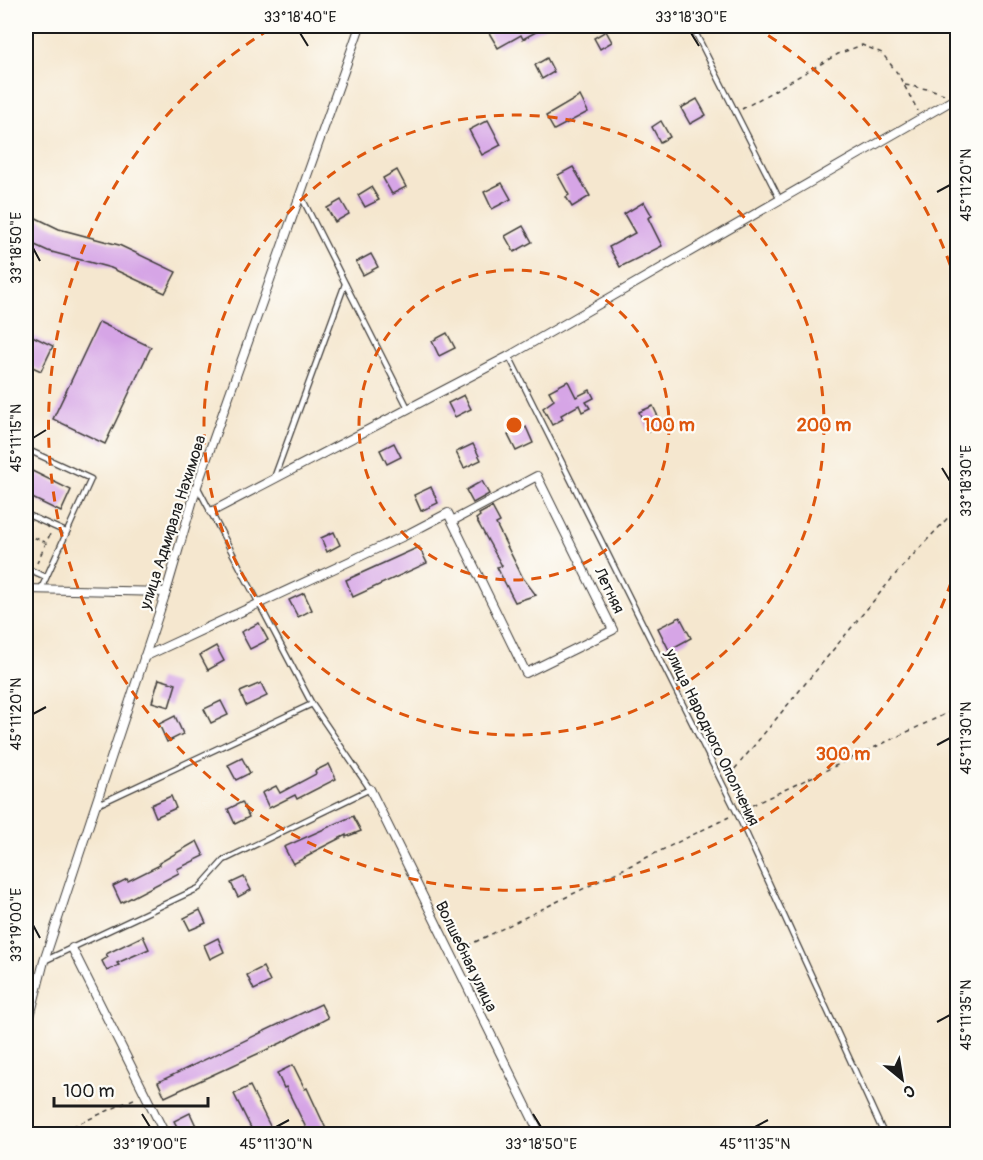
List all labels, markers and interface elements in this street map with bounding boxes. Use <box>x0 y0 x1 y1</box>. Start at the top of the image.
text: 33°18'40"E <box>264 8 336 27</box>
text: 33°18'30"E <box>655 8 727 27</box>
text: 45°11'20"N <box>957 149 976 221</box>
text: 33°18'50"E <box>7 212 26 284</box>
text: 45°11'15"N <box>7 404 26 472</box>
text: 100 m <box>643 414 695 437</box>
text: 200 m <box>797 414 851 437</box>
centre of rings <box>504 415 524 435</box>
street label: улица Адмирала Нахимова <box>135 432 211 613</box>
text: 33°18'30"E <box>957 445 976 517</box>
street label: Летняя <box>589 563 629 617</box>
street label: улица Народного Ополчения <box>660 645 764 829</box>
text: 45°11'20"N <box>7 678 26 750</box>
text: 45°11'30"N <box>957 702 976 774</box>
text: 300 m <box>816 743 870 766</box>
text: 33°19'00"E <box>7 888 26 962</box>
street label: Волшебная улица <box>431 898 502 1015</box>
text: 45°11'35"N <box>957 980 976 1050</box>
north arrow <box>872 1049 932 1109</box>
scale bar <box>54 1070 208 1108</box>
text: 100 m <box>63 1080 115 1103</box>
text: С <box>900 1080 918 1102</box>
text: 33°19'00"E <box>113 1135 187 1154</box>
text: 45°11'30"N <box>240 1135 312 1154</box>
text: 33°18'50"E <box>505 1135 577 1154</box>
text: 45°11'35"N <box>720 1135 790 1154</box>

